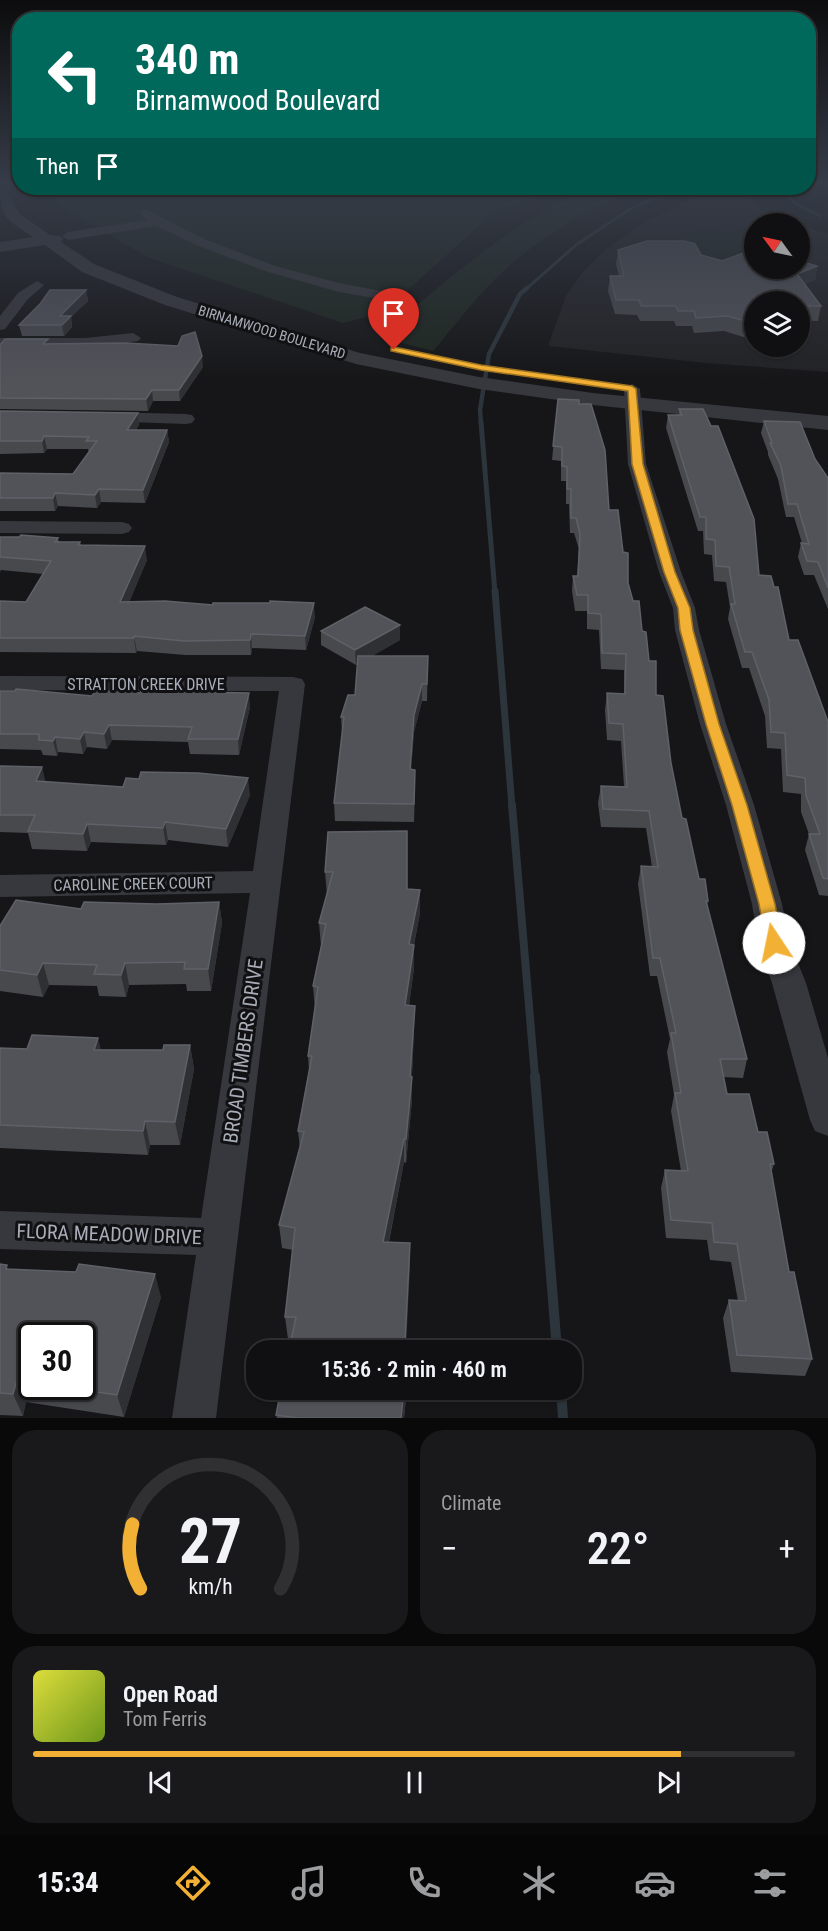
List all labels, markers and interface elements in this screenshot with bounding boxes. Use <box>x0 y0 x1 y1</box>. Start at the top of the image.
text: 340 m <box>135 35 240 84</box>
icon: left <box>36 36 114 114</box>
text: Birnamwood Boulevard <box>135 85 380 117</box>
icon: arrive <box>91 150 124 183</box>
text: Then <box>36 154 79 179</box>
north arrow <box>744 213 810 279</box>
map controls <box>744 213 810 357</box>
pin <box>368 288 419 350</box>
button: layers <box>744 291 810 357</box>
icon: arrive <box>377 297 410 330</box>
street label: BIRNAMWOOD BOULEVARD <box>196 302 348 362</box>
street label: STRATTON CREEK DRIVE <box>67 675 225 694</box>
street label: CAROLINE CREEK COURT <box>53 873 213 895</box>
position arrow <box>742 911 806 975</box>
street label: BROAD TIMBERS DRIVE <box>218 957 268 1145</box>
street label: FLORA MEADOW DRIVE <box>16 1219 202 1249</box>
speed limit sign: 30 <box>18 1322 96 1400</box>
text: 15:36 · 2 min · 460 m <box>321 1357 507 1382</box>
text: Climate <box>441 1491 501 1515</box>
text: 27 <box>178 1505 242 1578</box>
text: 22° <box>587 1522 649 1575</box>
text: − <box>441 1529 458 1568</box>
text: + <box>779 1529 795 1568</box>
text: km/h <box>188 1574 232 1599</box>
text: Open Road <box>123 1682 218 1707</box>
text: Tom Ferris <box>123 1707 207 1731</box>
icon: previous <box>144 1766 177 1799</box>
icon: pause <box>398 1766 431 1799</box>
icon: next <box>652 1766 685 1799</box>
icon: directions <box>172 1862 214 1904</box>
icon: music <box>288 1862 330 1904</box>
icon: phone <box>403 1862 445 1904</box>
icon: climate <box>518 1862 560 1904</box>
icon: car <box>634 1862 676 1904</box>
icon: filters <box>749 1862 791 1904</box>
text: 15:34 <box>37 1867 99 1899</box>

